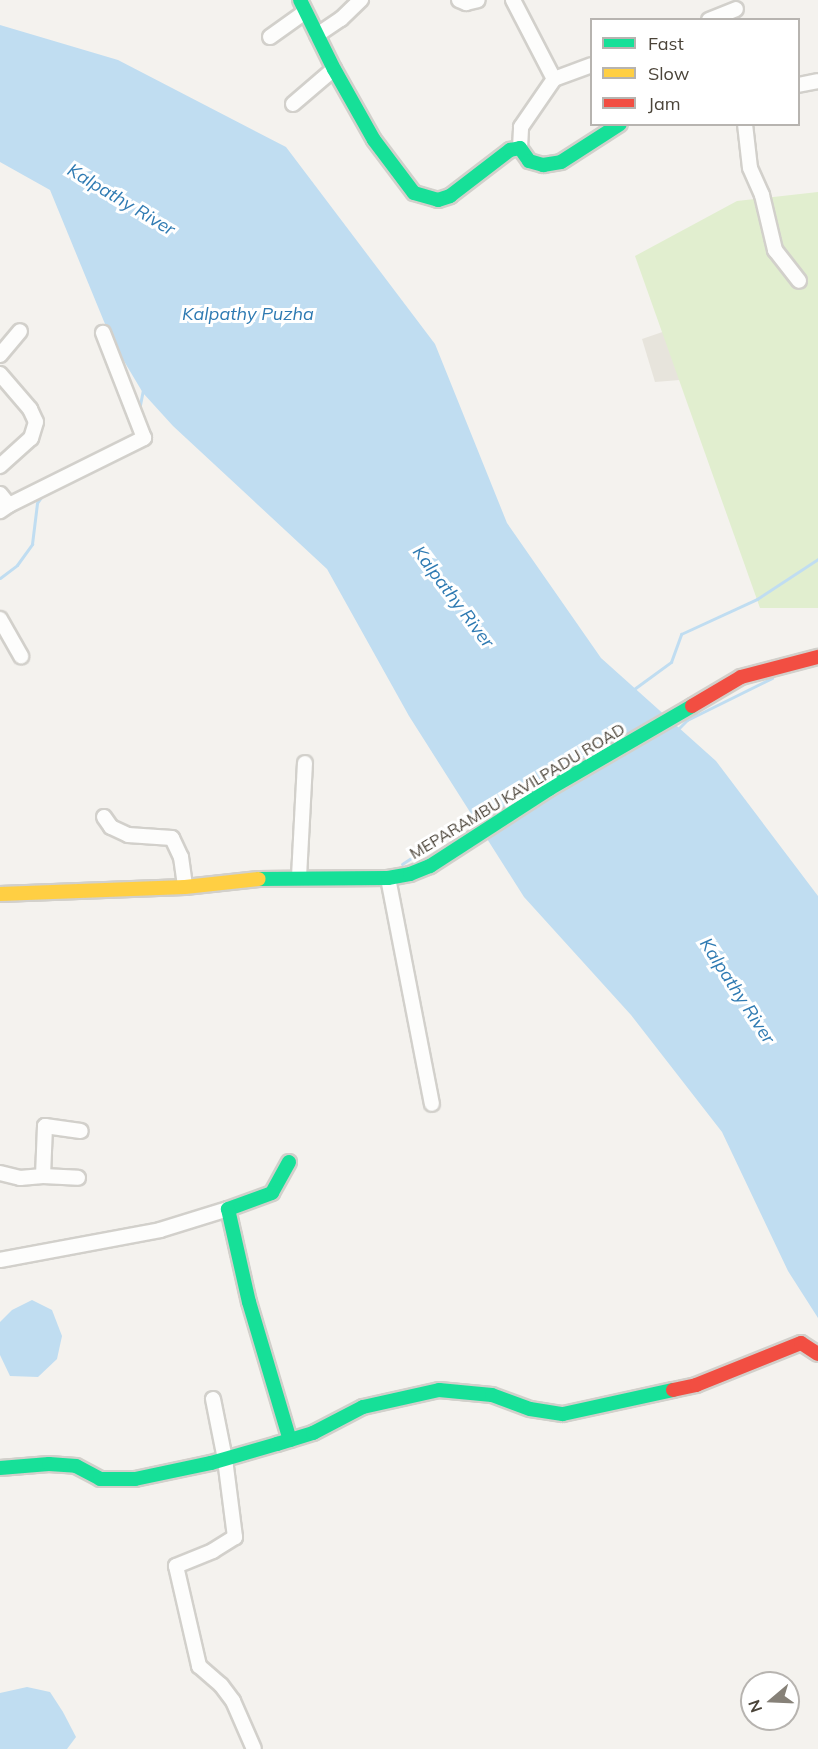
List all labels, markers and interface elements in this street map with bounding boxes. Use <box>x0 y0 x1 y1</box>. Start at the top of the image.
legend <box>590 18 800 126</box>
text: Fast <box>648 32 684 55</box>
text: Slow <box>648 62 689 85</box>
text: Jam <box>648 92 681 115</box>
water label: Kalpathy River <box>63 159 179 241</box>
water label: Kalpathy Puzha <box>182 303 314 325</box>
water label: Kalpathy River <box>408 542 498 652</box>
street label: MEPARAMBU KAVILPADU ROAD <box>406 719 628 863</box>
water label: Kalpathy River <box>695 934 779 1048</box>
north arrow <box>740 1671 800 1731</box>
text: N <box>743 1697 766 1715</box>

